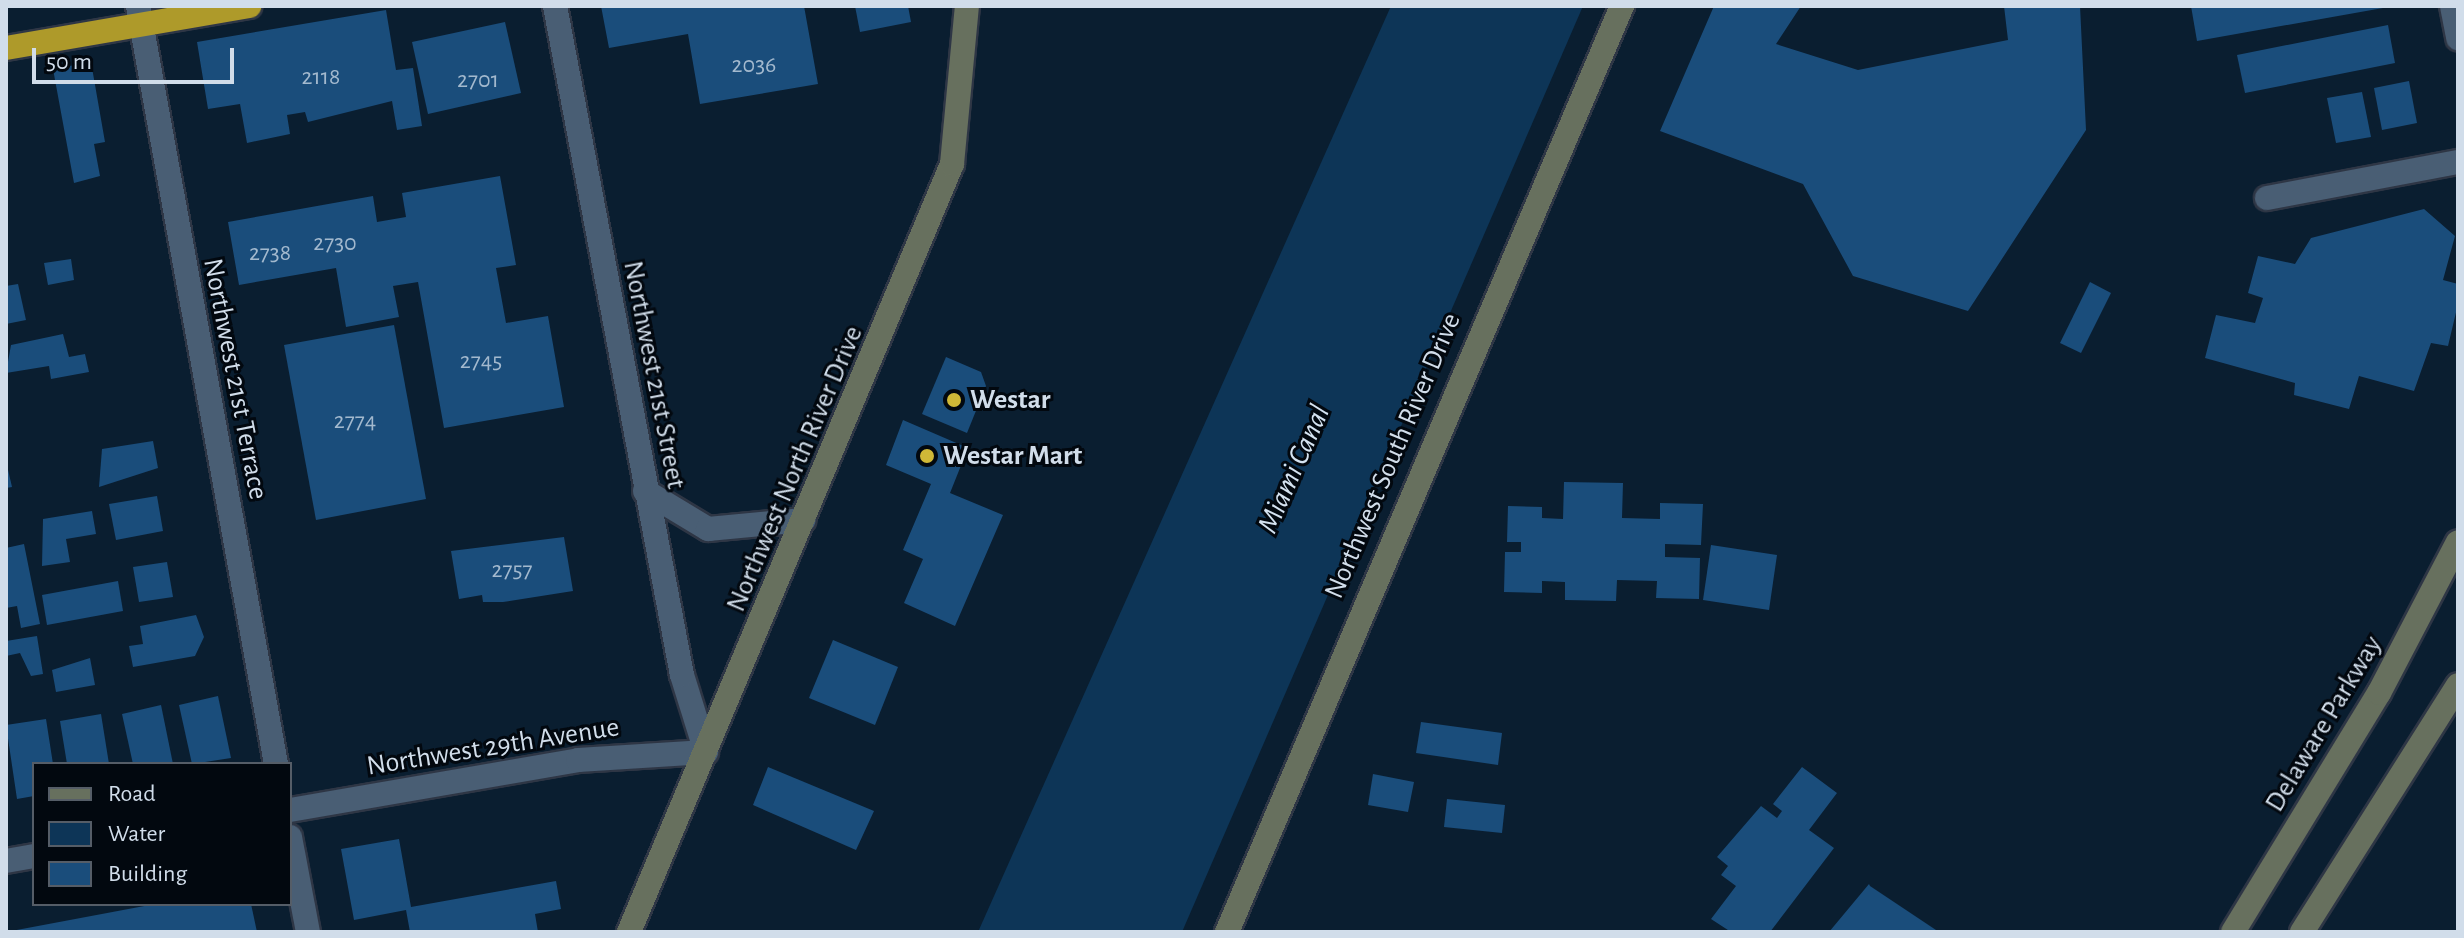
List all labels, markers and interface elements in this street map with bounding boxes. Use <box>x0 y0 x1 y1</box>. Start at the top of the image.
scale bar <box>36 32 238 82</box>
text: 50 m <box>46 50 92 74</box>
house number: 2036 <box>732 52 776 80</box>
house number: 2118 <box>302 64 340 92</box>
house number: 2701 <box>457 67 499 95</box>
house number: 2730 <box>313 230 357 258</box>
house number: 2738 <box>249 240 291 268</box>
street label: Northwest 21st Terrace <box>195 256 275 502</box>
street label: Northwest 21st Street <box>615 258 693 492</box>
street label: Northwest South River Drive <box>1318 308 1468 604</box>
street label: Northwest North River Drive <box>720 321 870 617</box>
house number: 2745 <box>460 348 502 376</box>
place label: Westar <box>970 383 1050 417</box>
marker: Westar <box>945 391 963 409</box>
water label: Miami Canal <box>1250 399 1338 539</box>
house number: 2774 <box>334 408 376 436</box>
place label: Westar Mart <box>943 439 1082 473</box>
marker: Westar Mart <box>918 447 936 465</box>
house number: 2757 <box>492 557 532 585</box>
street label: Delaware Parkway <box>2258 630 2390 818</box>
street label: Northwest 29th Avenue <box>364 710 622 784</box>
legend <box>32 762 292 906</box>
text: Road <box>108 782 156 806</box>
text: Water <box>108 822 165 846</box>
text: Building <box>108 862 187 886</box>

